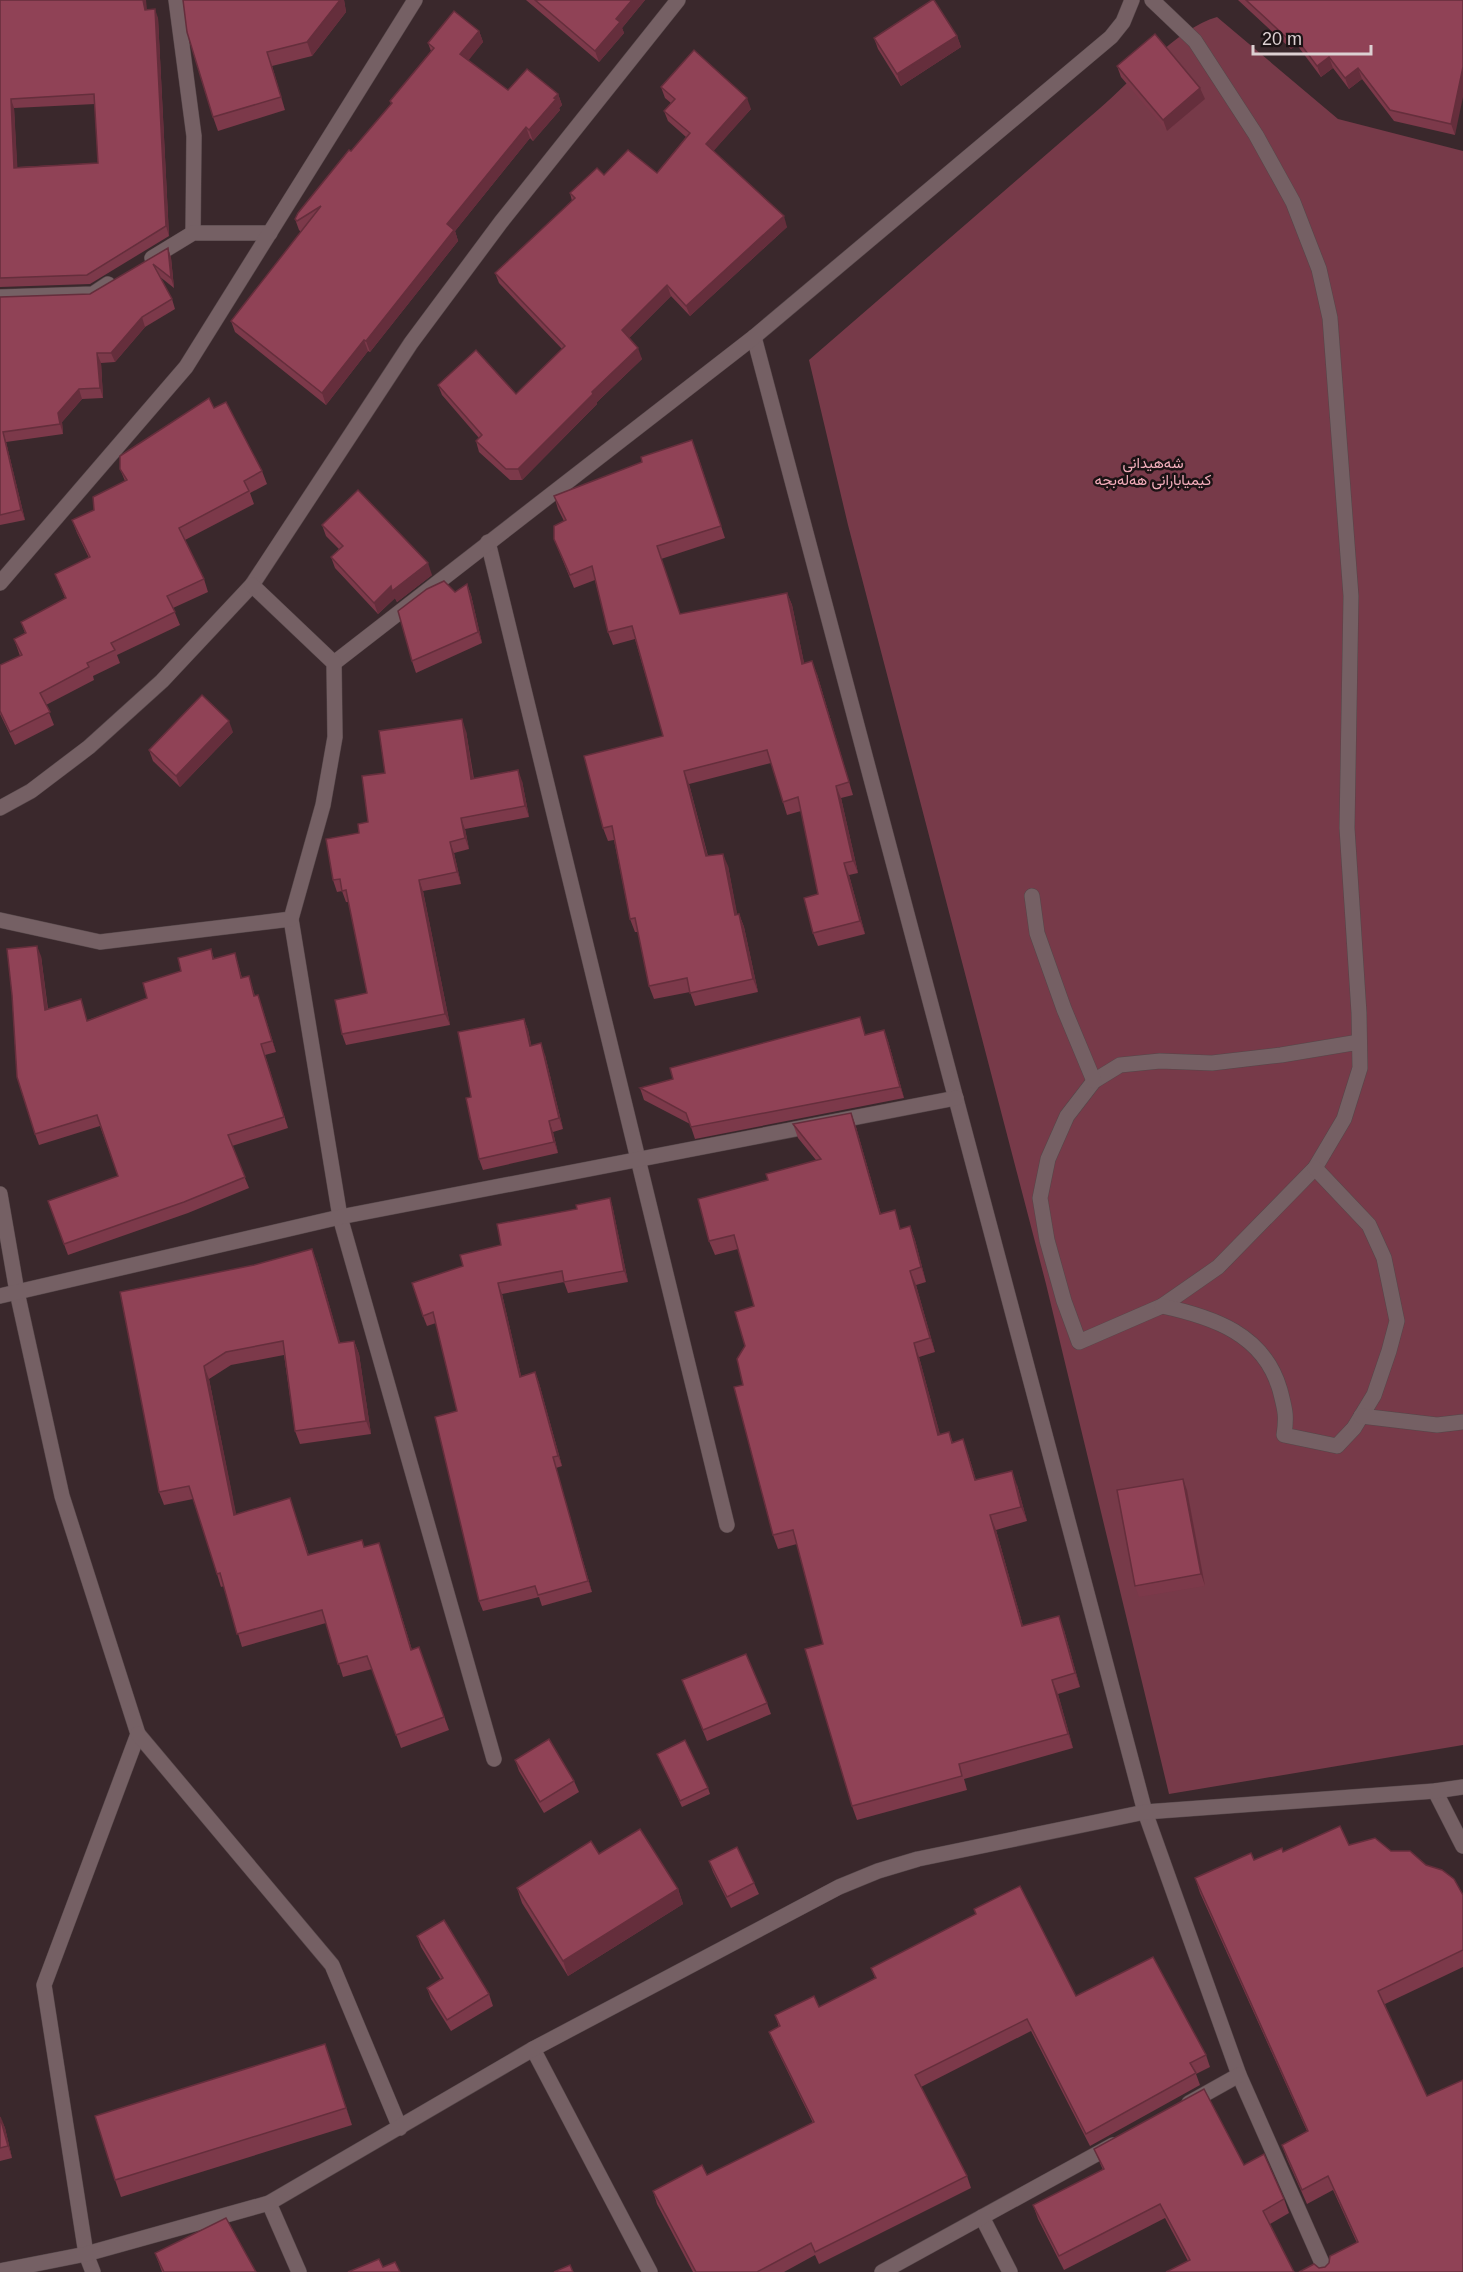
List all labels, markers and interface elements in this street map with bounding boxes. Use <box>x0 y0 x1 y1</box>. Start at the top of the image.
scale bar <box>1253 18 1372 56</box>
text: 20 m <box>1262 29 1302 49</box>
park label: شەھیدانی کیمیابارانی ھەلەبجە <box>1095 454 1212 490</box>

